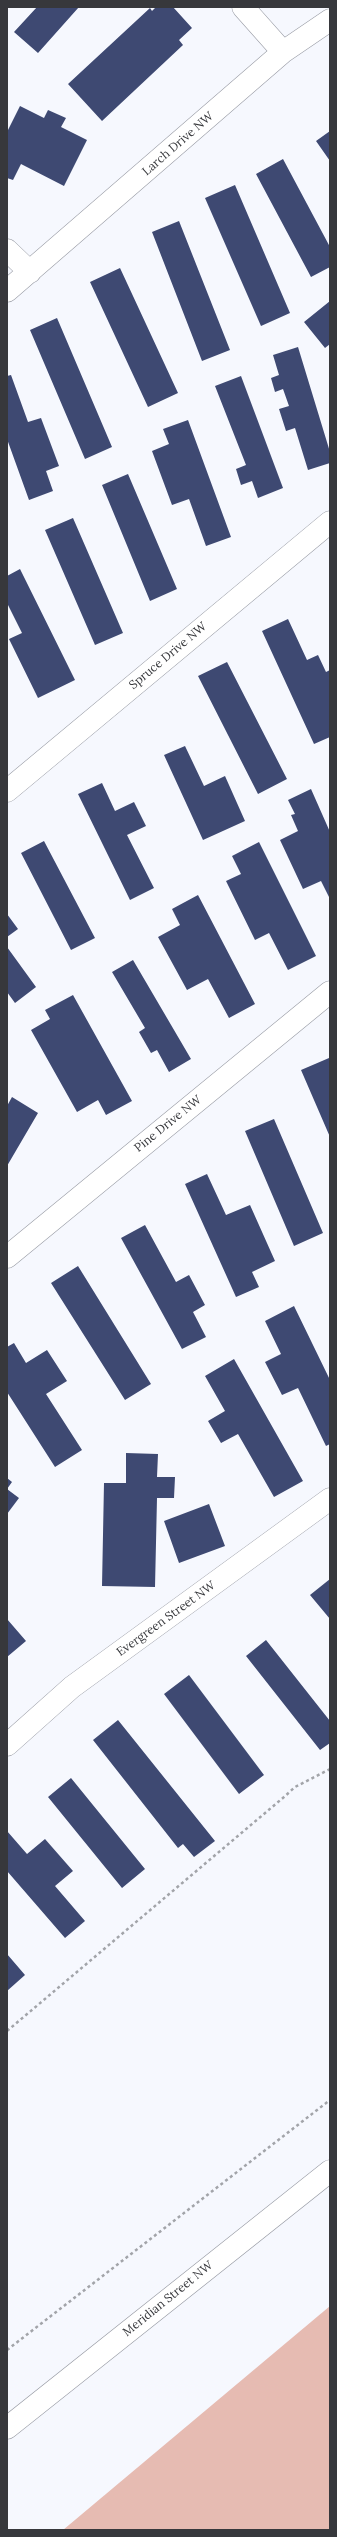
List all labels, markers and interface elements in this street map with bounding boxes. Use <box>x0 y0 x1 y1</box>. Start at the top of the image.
street label: Larch Drive NW <box>140 109 216 179</box>
street label: Spruce Drive NW <box>126 619 210 693</box>
street label: Pine Drive NW <box>132 1093 204 1155</box>
street label: Evergreen Street NW <box>114 1578 218 1660</box>
street label: Meridian Street NW <box>120 2258 216 2340</box>

